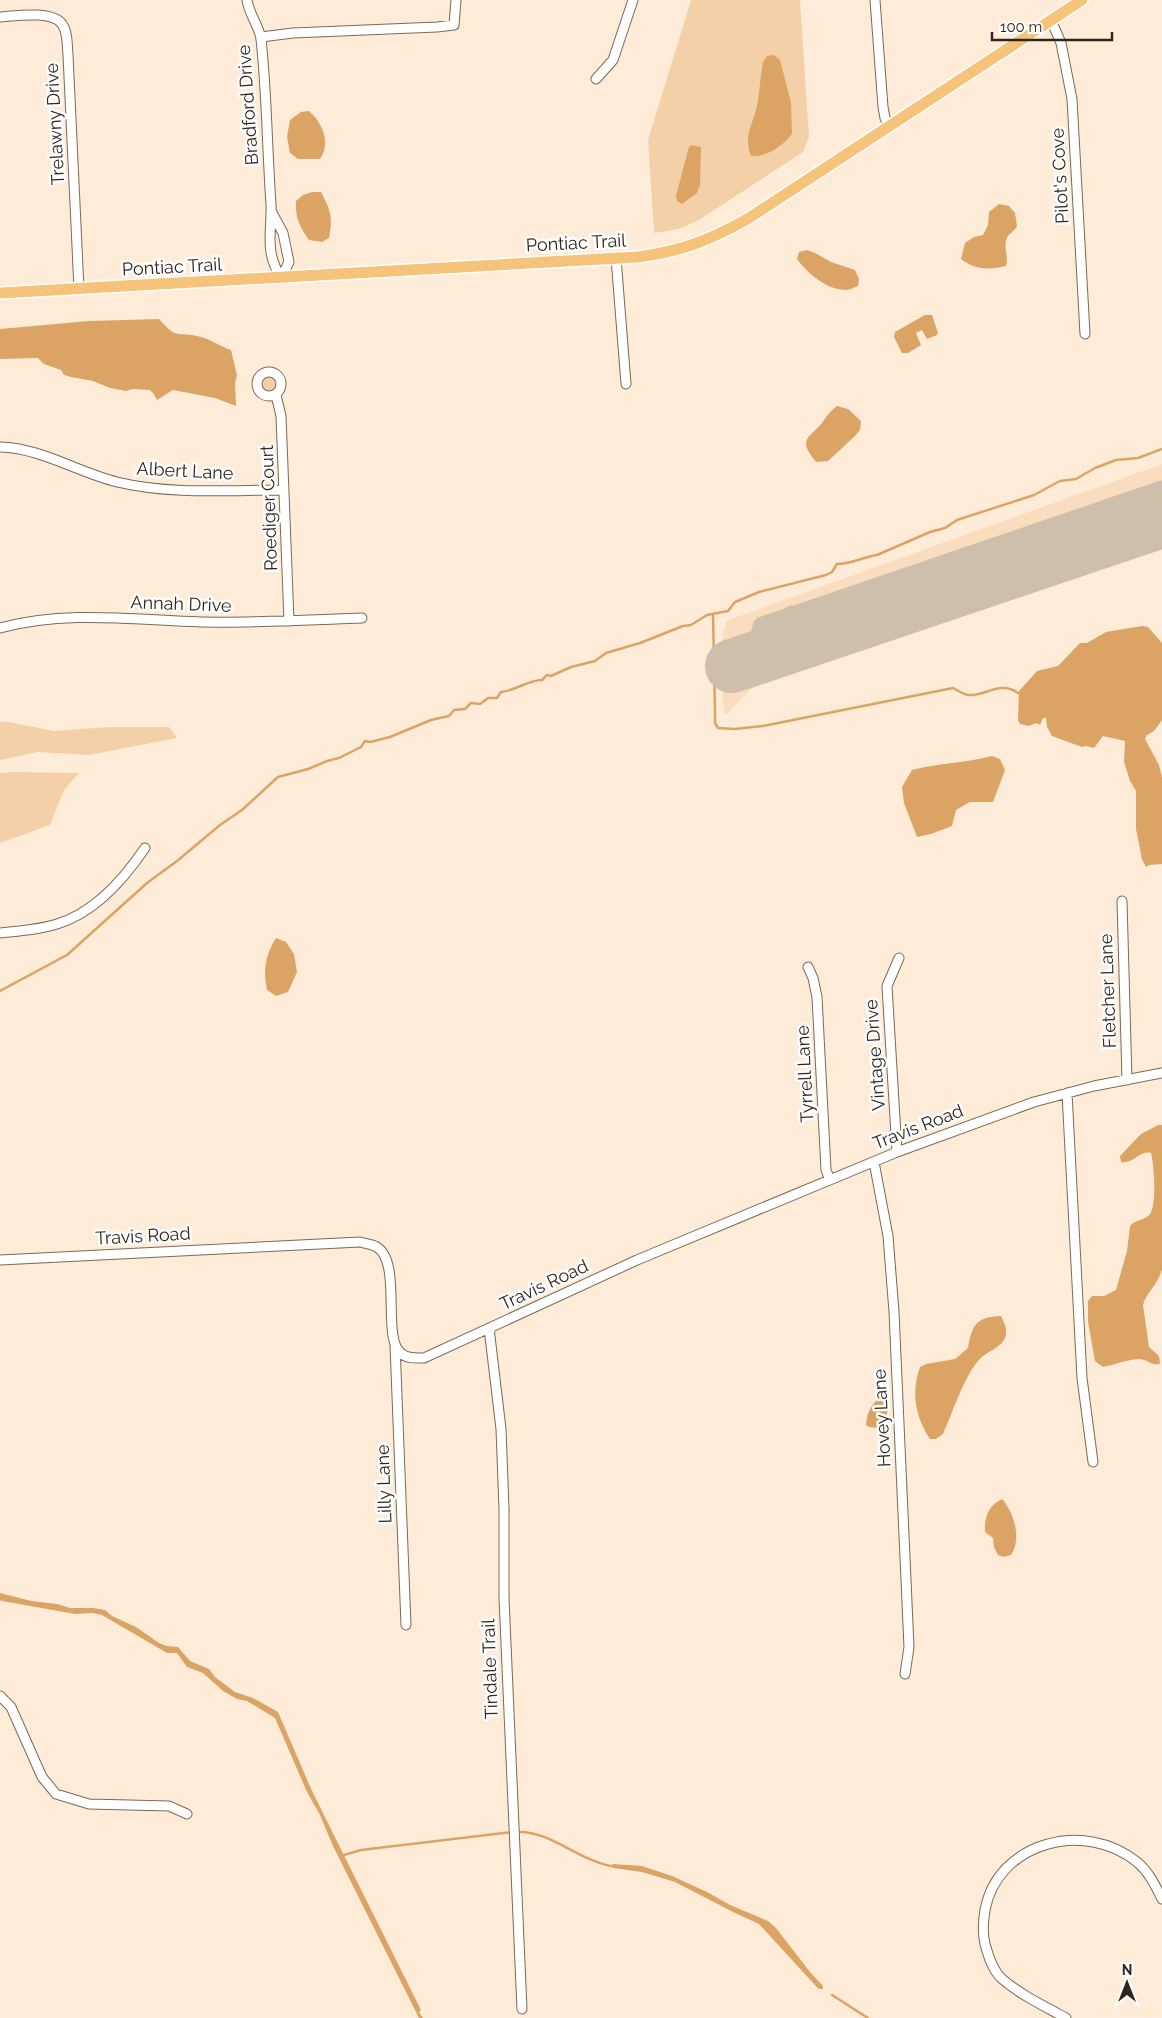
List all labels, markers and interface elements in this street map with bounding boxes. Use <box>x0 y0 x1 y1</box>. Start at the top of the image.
scale bar <box>992 10 1112 42</box>
text: 100 m <box>1000 18 1042 36</box>
street label: Bradford Drive <box>233 44 262 166</box>
street label: Trelawny Drive <box>41 62 68 186</box>
street label: Pilot's Cove <box>1046 127 1072 224</box>
street label: Pontiac Trail <box>525 229 627 256</box>
street label: Pontiac Trail <box>121 253 223 280</box>
street label: Roediger Court <box>256 445 281 571</box>
street label: Albert Lane <box>136 457 234 484</box>
street label: Annah Drive <box>130 591 232 616</box>
street label: Fletcher Lane <box>1095 933 1120 1049</box>
street label: Vintage Drive <box>860 998 889 1111</box>
street label: Tyrrell Lane <box>791 1024 818 1123</box>
street label: Travis Road <box>870 1100 966 1153</box>
street label: Travis Road <box>95 1223 191 1248</box>
street label: Travis Road <box>496 1255 591 1314</box>
street label: Hovey Lane <box>868 1368 895 1468</box>
street label: Lilly Lane <box>372 1444 395 1524</box>
street label: Tindale Trail <box>477 1618 502 1719</box>
north arrow <box>1102 1958 1152 2008</box>
text: N <box>1122 1962 1132 1978</box>

